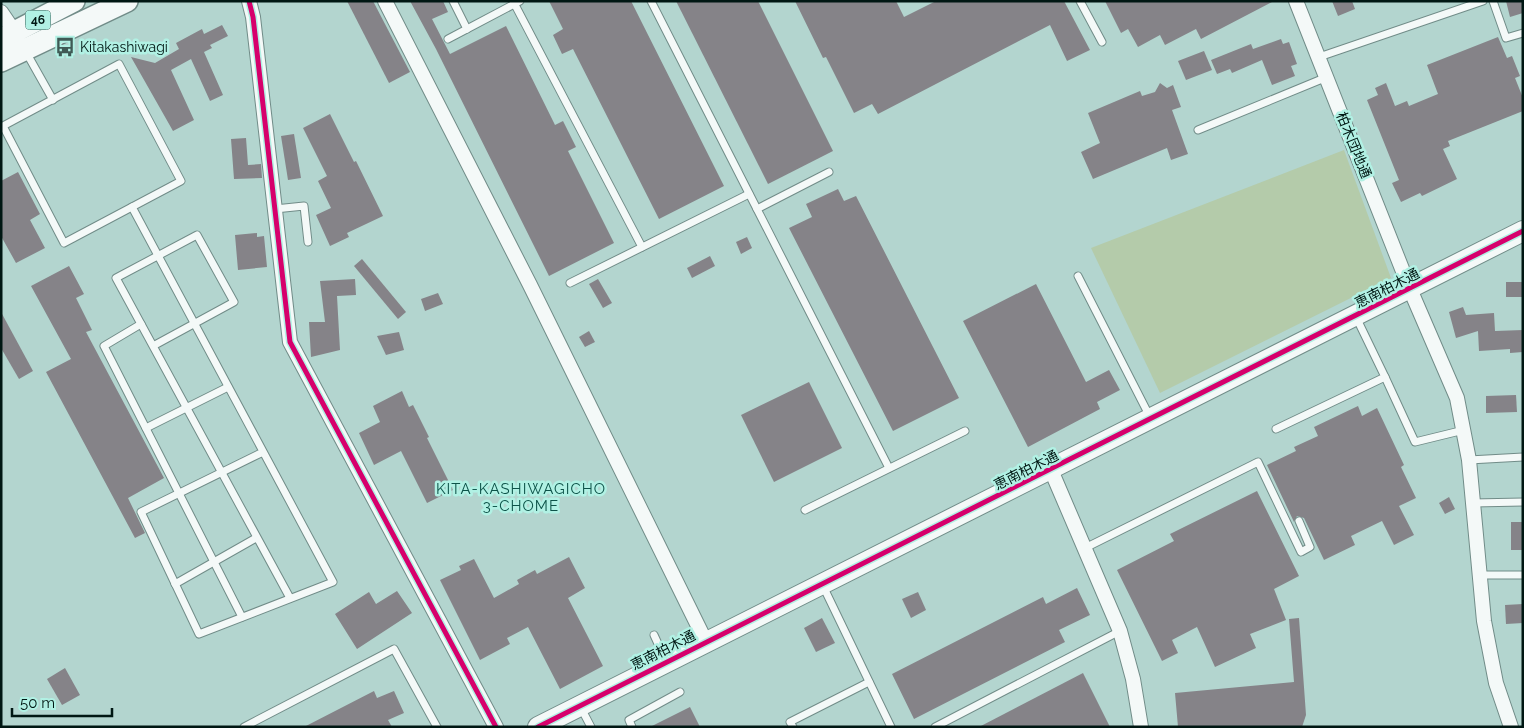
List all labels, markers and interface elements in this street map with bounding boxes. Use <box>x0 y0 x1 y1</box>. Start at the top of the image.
road number: 46 <box>26 10 50 30</box>
bus stop icon: Kitakashiwagi <box>54 36 76 58</box>
place label: Kitakashiwagi <box>80 39 168 55</box>
street label: 柏木団地通 <box>1333 110 1375 180</box>
street label: 恵南柏木通 <box>1352 265 1422 311</box>
street label: 恵南柏木通 <box>991 447 1061 493</box>
district label: KITA-KASHIWAGICHO 3-CHOME <box>436 480 606 515</box>
street label: 恵南柏木通 <box>628 627 698 673</box>
scale bar <box>12 686 112 718</box>
text: 50 m <box>20 694 55 712</box>

